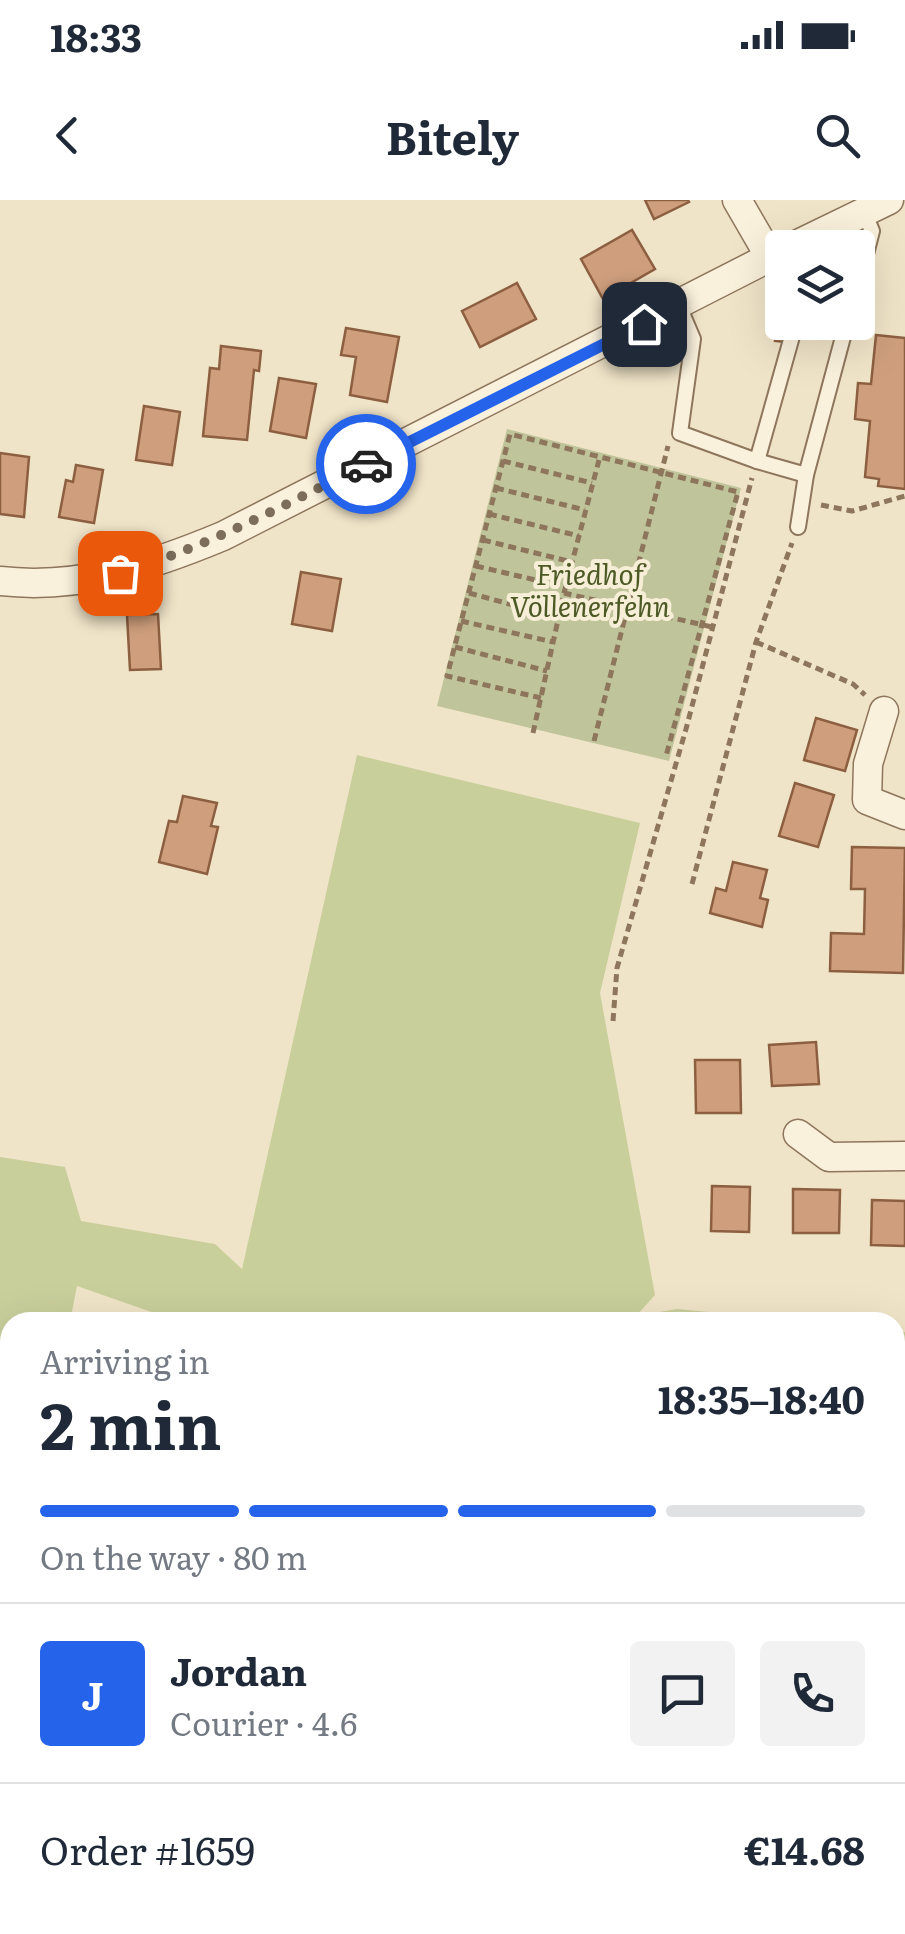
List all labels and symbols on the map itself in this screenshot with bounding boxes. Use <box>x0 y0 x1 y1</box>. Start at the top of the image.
pin <box>602 282 687 367</box>
courier <box>316 414 416 514</box>
pin <box>78 531 163 616</box>
park label: Friedhof Völlenerfehn <box>510 552 670 626</box>

